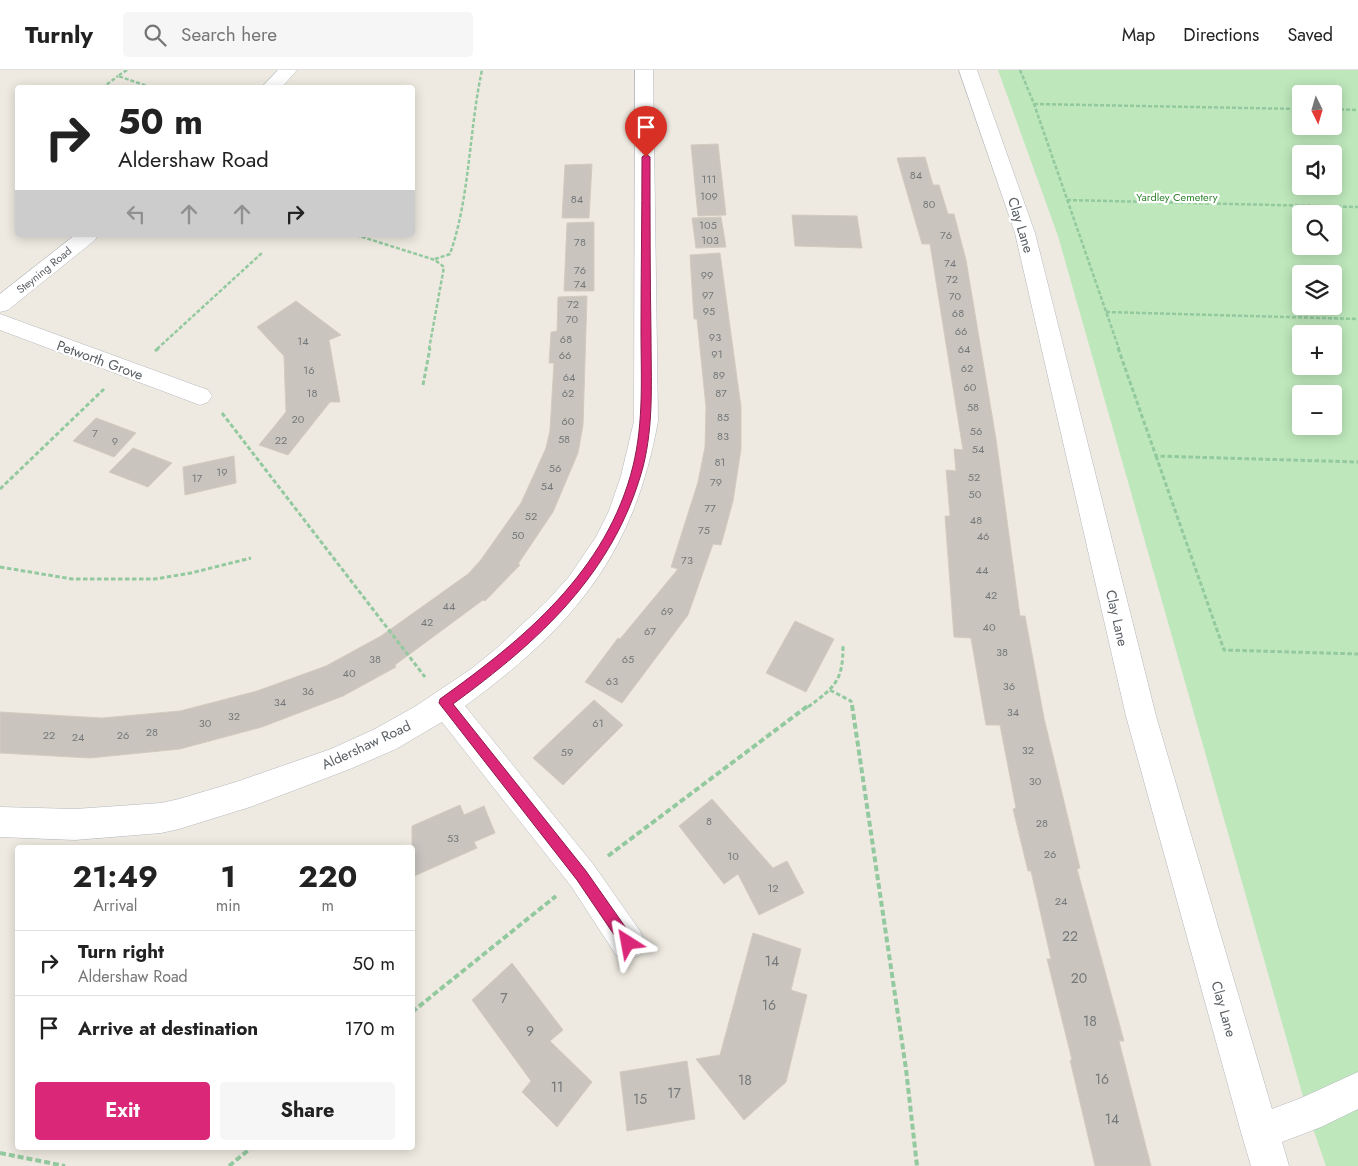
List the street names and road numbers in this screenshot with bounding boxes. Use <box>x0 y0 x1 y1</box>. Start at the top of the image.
street label: Clay Lane <box>1003 195 1039 255</box>
street label: Steyning Road <box>13 243 75 297</box>
street label: Petworth Grove <box>54 335 146 385</box>
street label: Clay Lane <box>1101 588 1133 648</box>
street label: Aldershaw Road <box>318 716 414 774</box>
street label: Clay Lane <box>1206 979 1242 1039</box>

